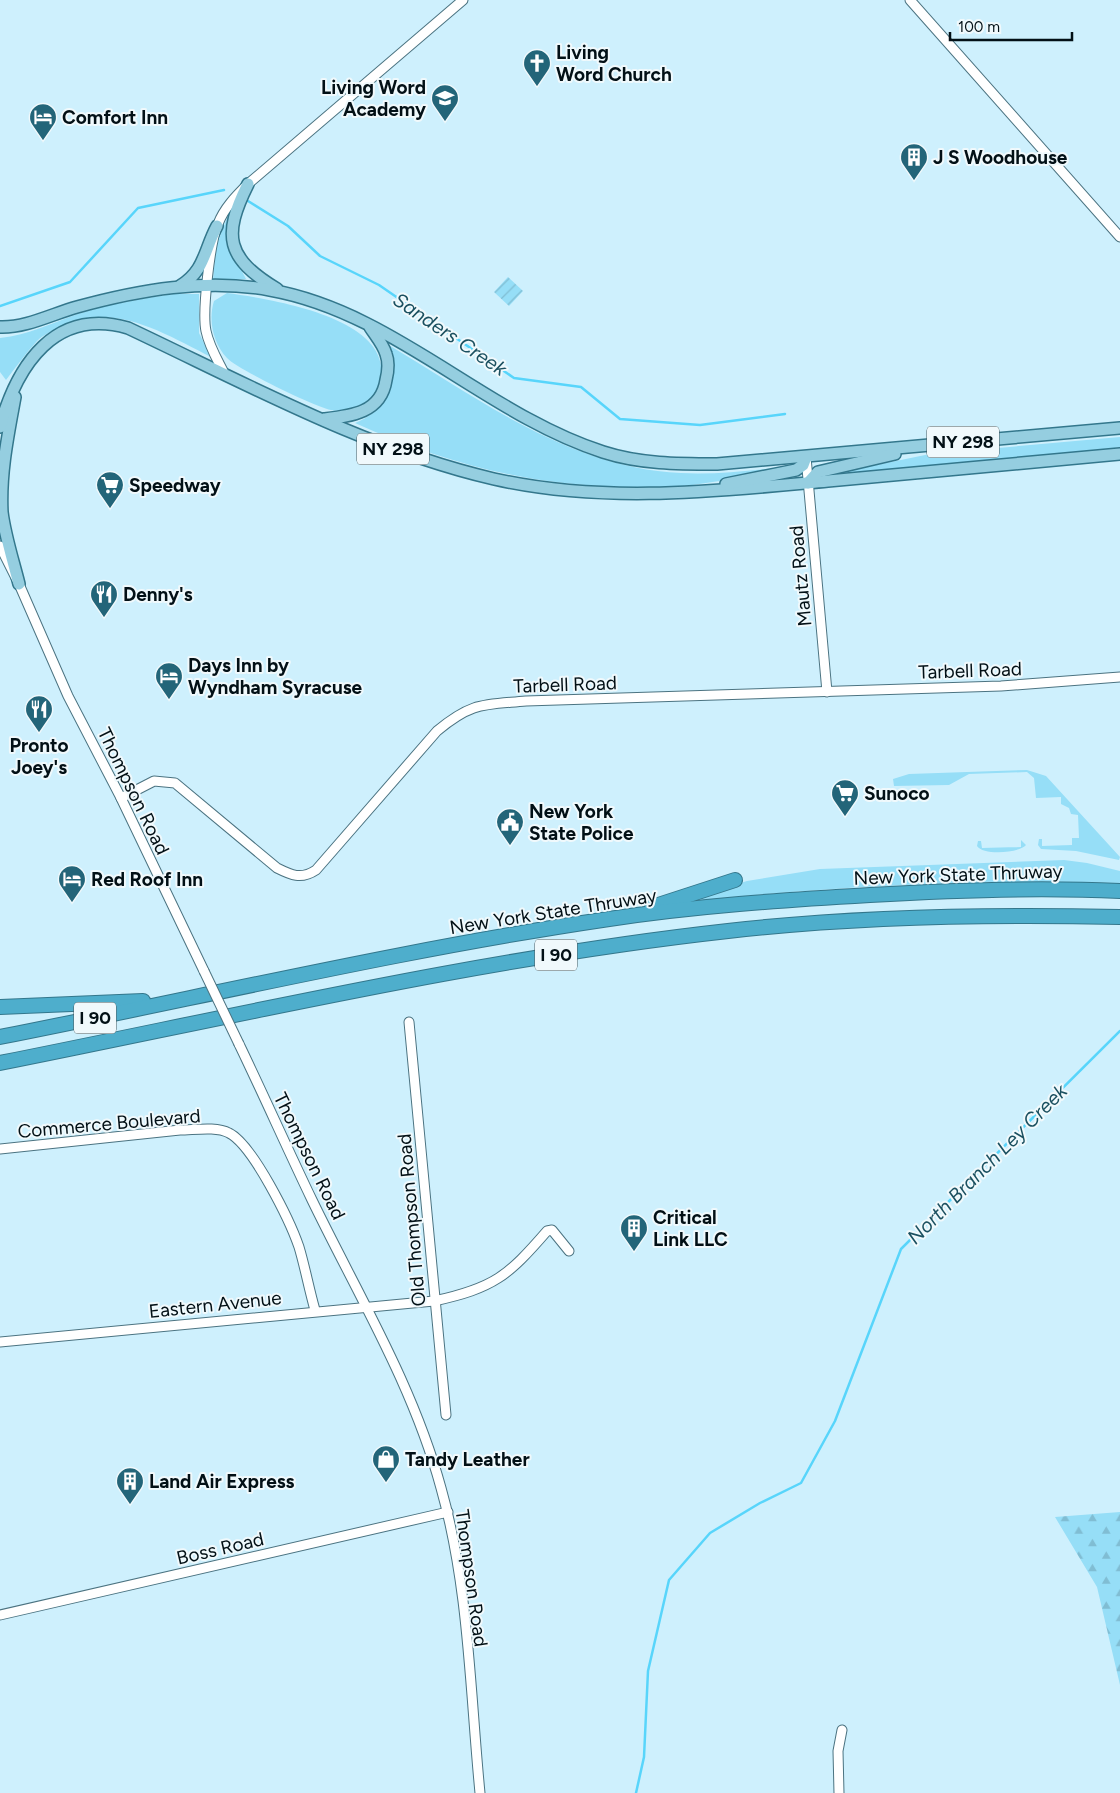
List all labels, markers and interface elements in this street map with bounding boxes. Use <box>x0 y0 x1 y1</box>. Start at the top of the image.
scale bar <box>950 10 1072 42</box>
text: 100 m <box>958 18 1000 36</box>
place label: Living Word Church <box>556 41 672 86</box>
church icon: Living Word Church <box>522 48 552 87</box>
place label: Living Word Academy <box>321 76 426 121</box>
school or university icon: Living Word Academy <box>430 83 460 122</box>
hotel icon: Comfort Inn <box>28 102 58 141</box>
place label: Comfort Inn <box>62 106 168 129</box>
building icon: J S Woodhouse <box>899 142 929 181</box>
place label: J S Woodhouse <box>933 146 1068 169</box>
water label: Sanders Creek <box>389 287 512 382</box>
road number: NY 298 <box>927 427 999 458</box>
road number: NY 298 <box>357 434 429 464</box>
supermarket icon: Speedway <box>95 470 125 509</box>
place label: Speedway <box>129 474 221 497</box>
street label: Mautz Road <box>785 524 816 627</box>
restaurant icon: Denny's <box>89 579 119 618</box>
place label: Denny's <box>123 583 193 606</box>
place label: Days Inn by Wyndham Syracuse <box>188 654 363 699</box>
street label: Tarbell Road <box>918 657 1022 684</box>
hotel icon: Days Inn by Wyndham Syracuse <box>154 661 184 700</box>
street label: Tarbell Road <box>513 671 617 698</box>
restaurant icon: Pronto Joey's <box>24 694 54 733</box>
street label: Thompson Road <box>93 724 174 858</box>
place label: Pronto Joey's <box>10 734 68 779</box>
supermarket icon: Sunoco <box>830 778 860 817</box>
place label: Sunoco <box>864 782 930 805</box>
place label: New York State Police <box>529 800 634 845</box>
public building icon: New York State Police <box>495 807 525 846</box>
street label: New York State Thruway <box>853 859 1063 890</box>
hotel icon: Red Roof Inn <box>57 864 87 903</box>
place label: Red Roof Inn <box>91 868 203 891</box>
street label: New York State Thruway <box>448 884 658 939</box>
road number: I 90 <box>535 940 577 970</box>
road number: I 90 <box>74 1002 116 1034</box>
water label: North Branch Ley Creek <box>902 1078 1073 1249</box>
street label: Thompson Road <box>269 1089 350 1223</box>
street label: Commerce Boulevard <box>17 1104 202 1143</box>
street label: Old Thompson Road <box>392 1133 431 1307</box>
place label: Critical Link LLC <box>653 1206 728 1251</box>
building icon: Critical Link LLC <box>619 1213 649 1252</box>
street label: Eastern Avenue <box>148 1286 283 1323</box>
shop icon: Tandy Leather <box>371 1444 401 1483</box>
place label: Tandy Leather <box>405 1448 530 1471</box>
building icon: Land Air Express <box>115 1466 145 1505</box>
place label: Land Air Express <box>149 1470 295 1493</box>
street label: Thompson Road <box>450 1508 493 1648</box>
street label: Boss Road <box>174 1527 266 1570</box>

